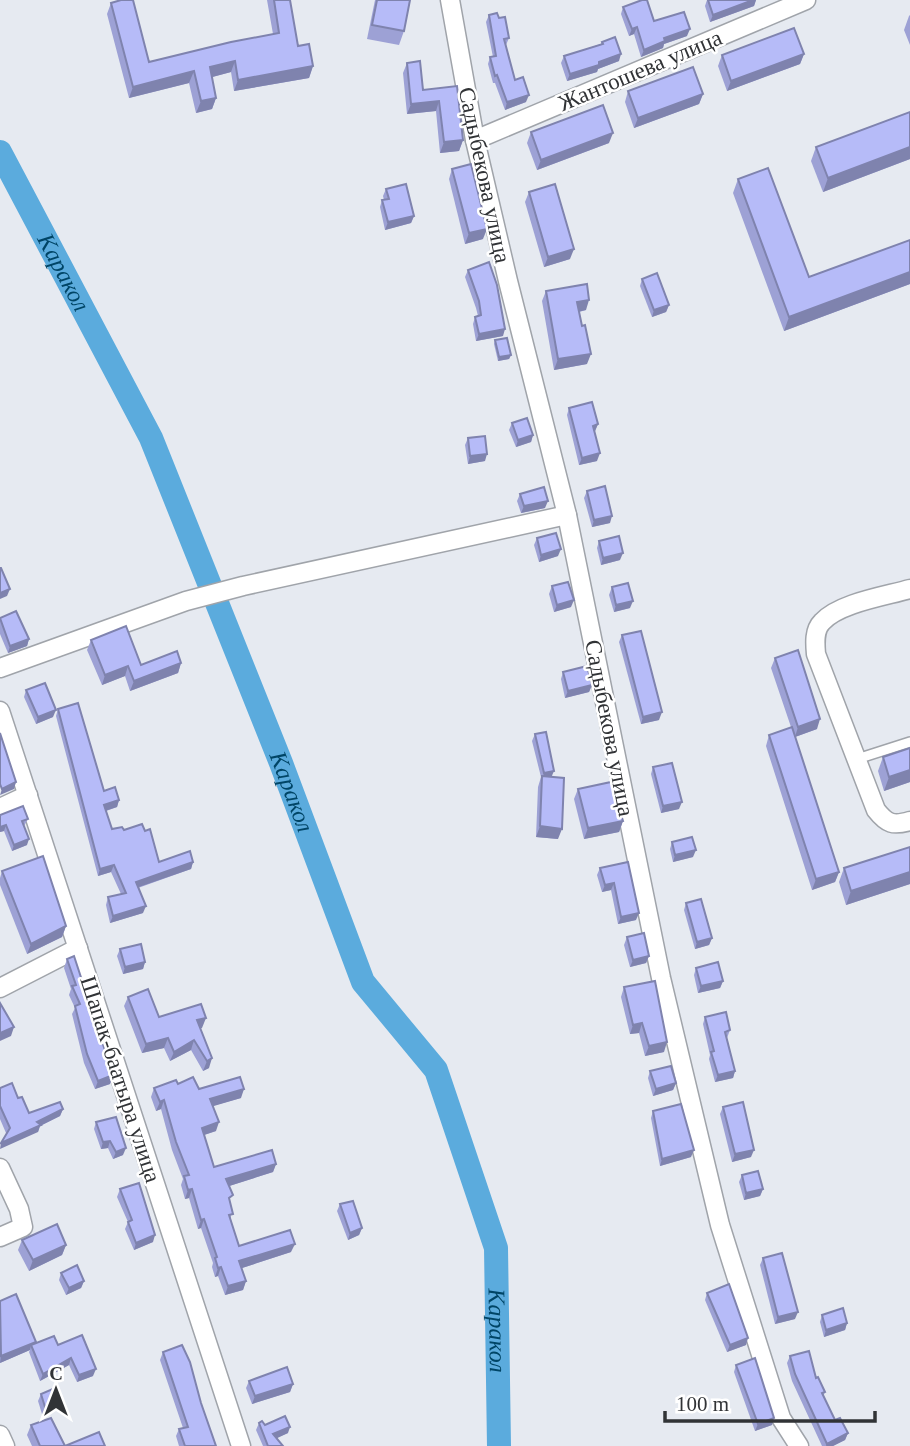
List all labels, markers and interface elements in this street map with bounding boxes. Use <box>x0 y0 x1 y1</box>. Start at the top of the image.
street label: Жантошева улица <box>555 25 726 116</box>
street label: Садыбекова улица <box>454 85 515 265</box>
water label: Каракол <box>32 228 95 316</box>
street label: Садыбекова улица <box>580 638 639 818</box>
water label: Каракол <box>264 747 319 836</box>
street label: Шапак-баатыра улица <box>75 973 166 1186</box>
water label: Каракол <box>484 1287 511 1373</box>
north arrow <box>21 1355 91 1425</box>
text: С <box>49 1363 63 1384</box>
scale bar <box>665 1380 875 1424</box>
text: 100 m <box>676 1392 729 1416</box>

